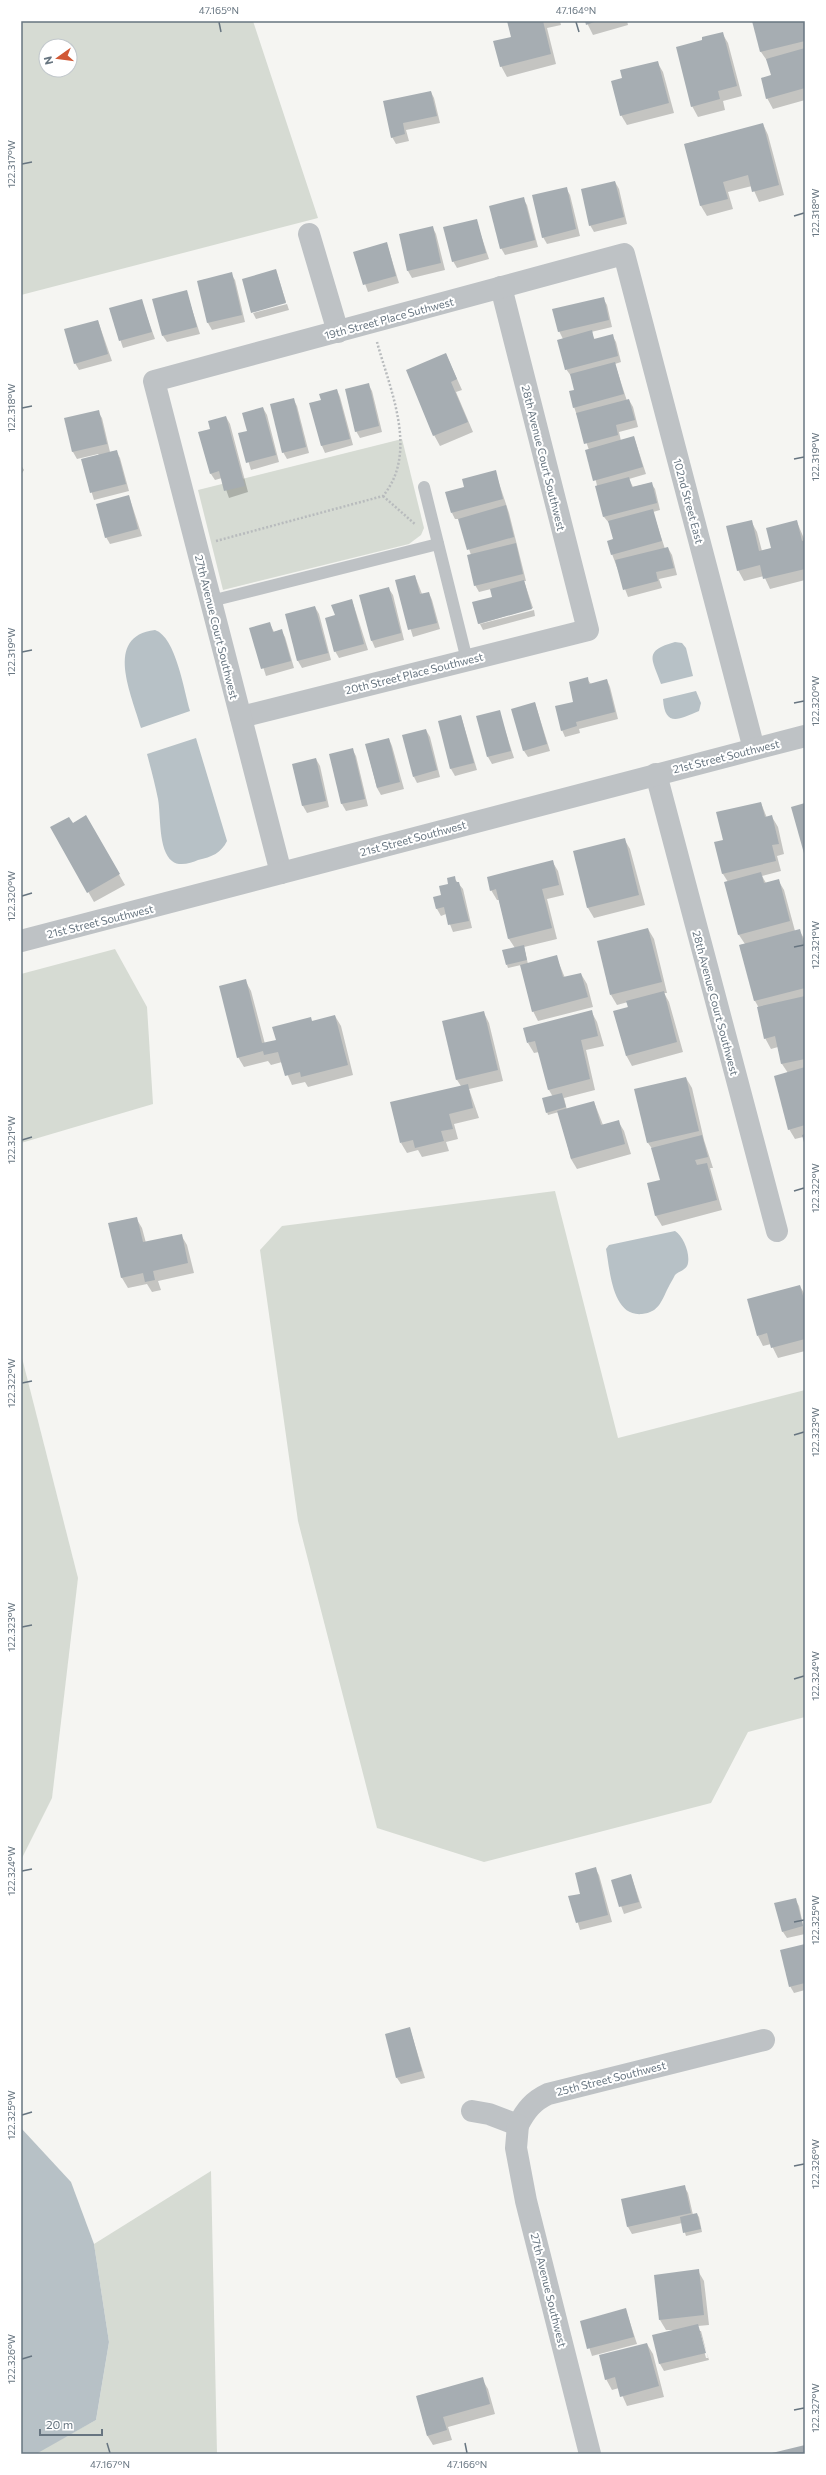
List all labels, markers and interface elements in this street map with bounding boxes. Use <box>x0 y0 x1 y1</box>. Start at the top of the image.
text: 47.165°N <box>199 4 239 16</box>
text: 47.164°N <box>556 4 596 16</box>
north arrow <box>38 38 78 78</box>
text: N <box>41 55 55 66</box>
text: 122.317°W <box>5 140 17 188</box>
text: 122.318°W <box>809 189 821 237</box>
street label: 19th Street Place Suthwest <box>323 294 456 342</box>
text: 122.318°W <box>5 384 17 432</box>
street label: 28th Avenue Court Southwest <box>520 384 569 533</box>
text: 122.319°W <box>809 433 821 481</box>
street label: 102nd Street East <box>671 457 707 545</box>
street label: 27th Avenue Court Southwest <box>193 553 241 701</box>
text: 122.319°W <box>5 628 17 676</box>
street label: 20th Street Place Southwest <box>344 649 485 696</box>
text: 122.320°W <box>809 676 821 726</box>
street label: 21st Street Southwest <box>671 736 781 776</box>
street label: 21st Street Southwest <box>359 817 468 858</box>
text: 122.320°W <box>5 871 17 921</box>
street label: 21st Street Southwest <box>45 901 155 941</box>
text: 122.321°W <box>809 921 821 969</box>
street label: 28th Avenue Court Southwest <box>690 929 742 1077</box>
text: 122.321°W <box>5 1116 17 1164</box>
text: 122.322°W <box>809 1163 821 1213</box>
text: 122.322°W <box>5 1358 17 1408</box>
text: 122.323°W <box>809 1407 821 1457</box>
text: 122.323°W <box>5 1602 17 1652</box>
text: 122.324°W <box>809 1651 821 1701</box>
text: 122.324°W <box>5 1846 17 1896</box>
text: 122.325°W <box>809 1895 821 1945</box>
street label: 25th Street Southwest <box>555 2058 668 2098</box>
text: 122.325°W <box>5 2090 17 2140</box>
text: 122.326°W <box>809 2139 821 2189</box>
street label: 27th Avenue Southwest <box>529 2232 570 2349</box>
text: 122.326°W <box>5 2334 17 2384</box>
text: 122.327°W <box>809 2383 821 2433</box>
scale bar <box>40 2411 102 2437</box>
text: 20 m <box>46 2417 73 2431</box>
text: 47.167°N <box>90 2458 130 2470</box>
text: 47.166°N <box>447 2458 487 2470</box>

